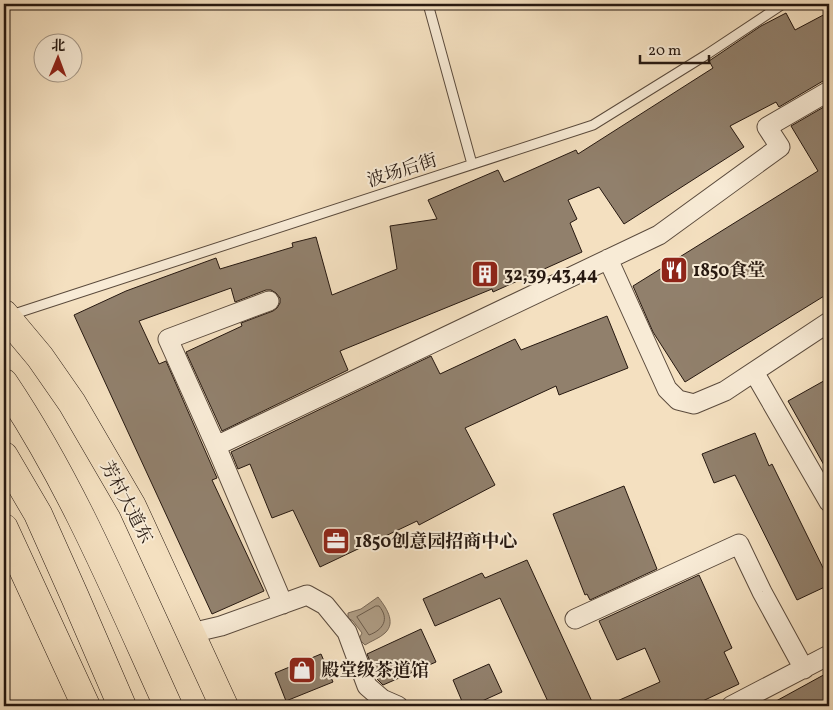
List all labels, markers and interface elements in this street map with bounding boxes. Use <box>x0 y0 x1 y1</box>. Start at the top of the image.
north arrow <box>32 32 82 82</box>
scale bar <box>640 32 709 64</box>
text: 北 <box>51 37 65 56</box>
text: 20 m <box>648 41 681 62</box>
street label: 波场后街 <box>364 148 441 194</box>
restaurant icon: 1850食堂 <box>659 255 689 285</box>
building icon: 32,39,43,44 <box>470 259 500 289</box>
place label: 1850食堂 <box>693 259 765 284</box>
place label: 32,39,43,44 <box>504 263 598 288</box>
street label: 芳村大道东 <box>94 457 158 548</box>
office icon: 1850创意园招商中心 <box>321 526 351 556</box>
place label: 1850创意园招商中心 <box>355 530 517 555</box>
shop icon: 殿堂级茶道馆 <box>287 655 317 685</box>
place label: 殿堂级茶道馆 <box>321 659 429 684</box>

